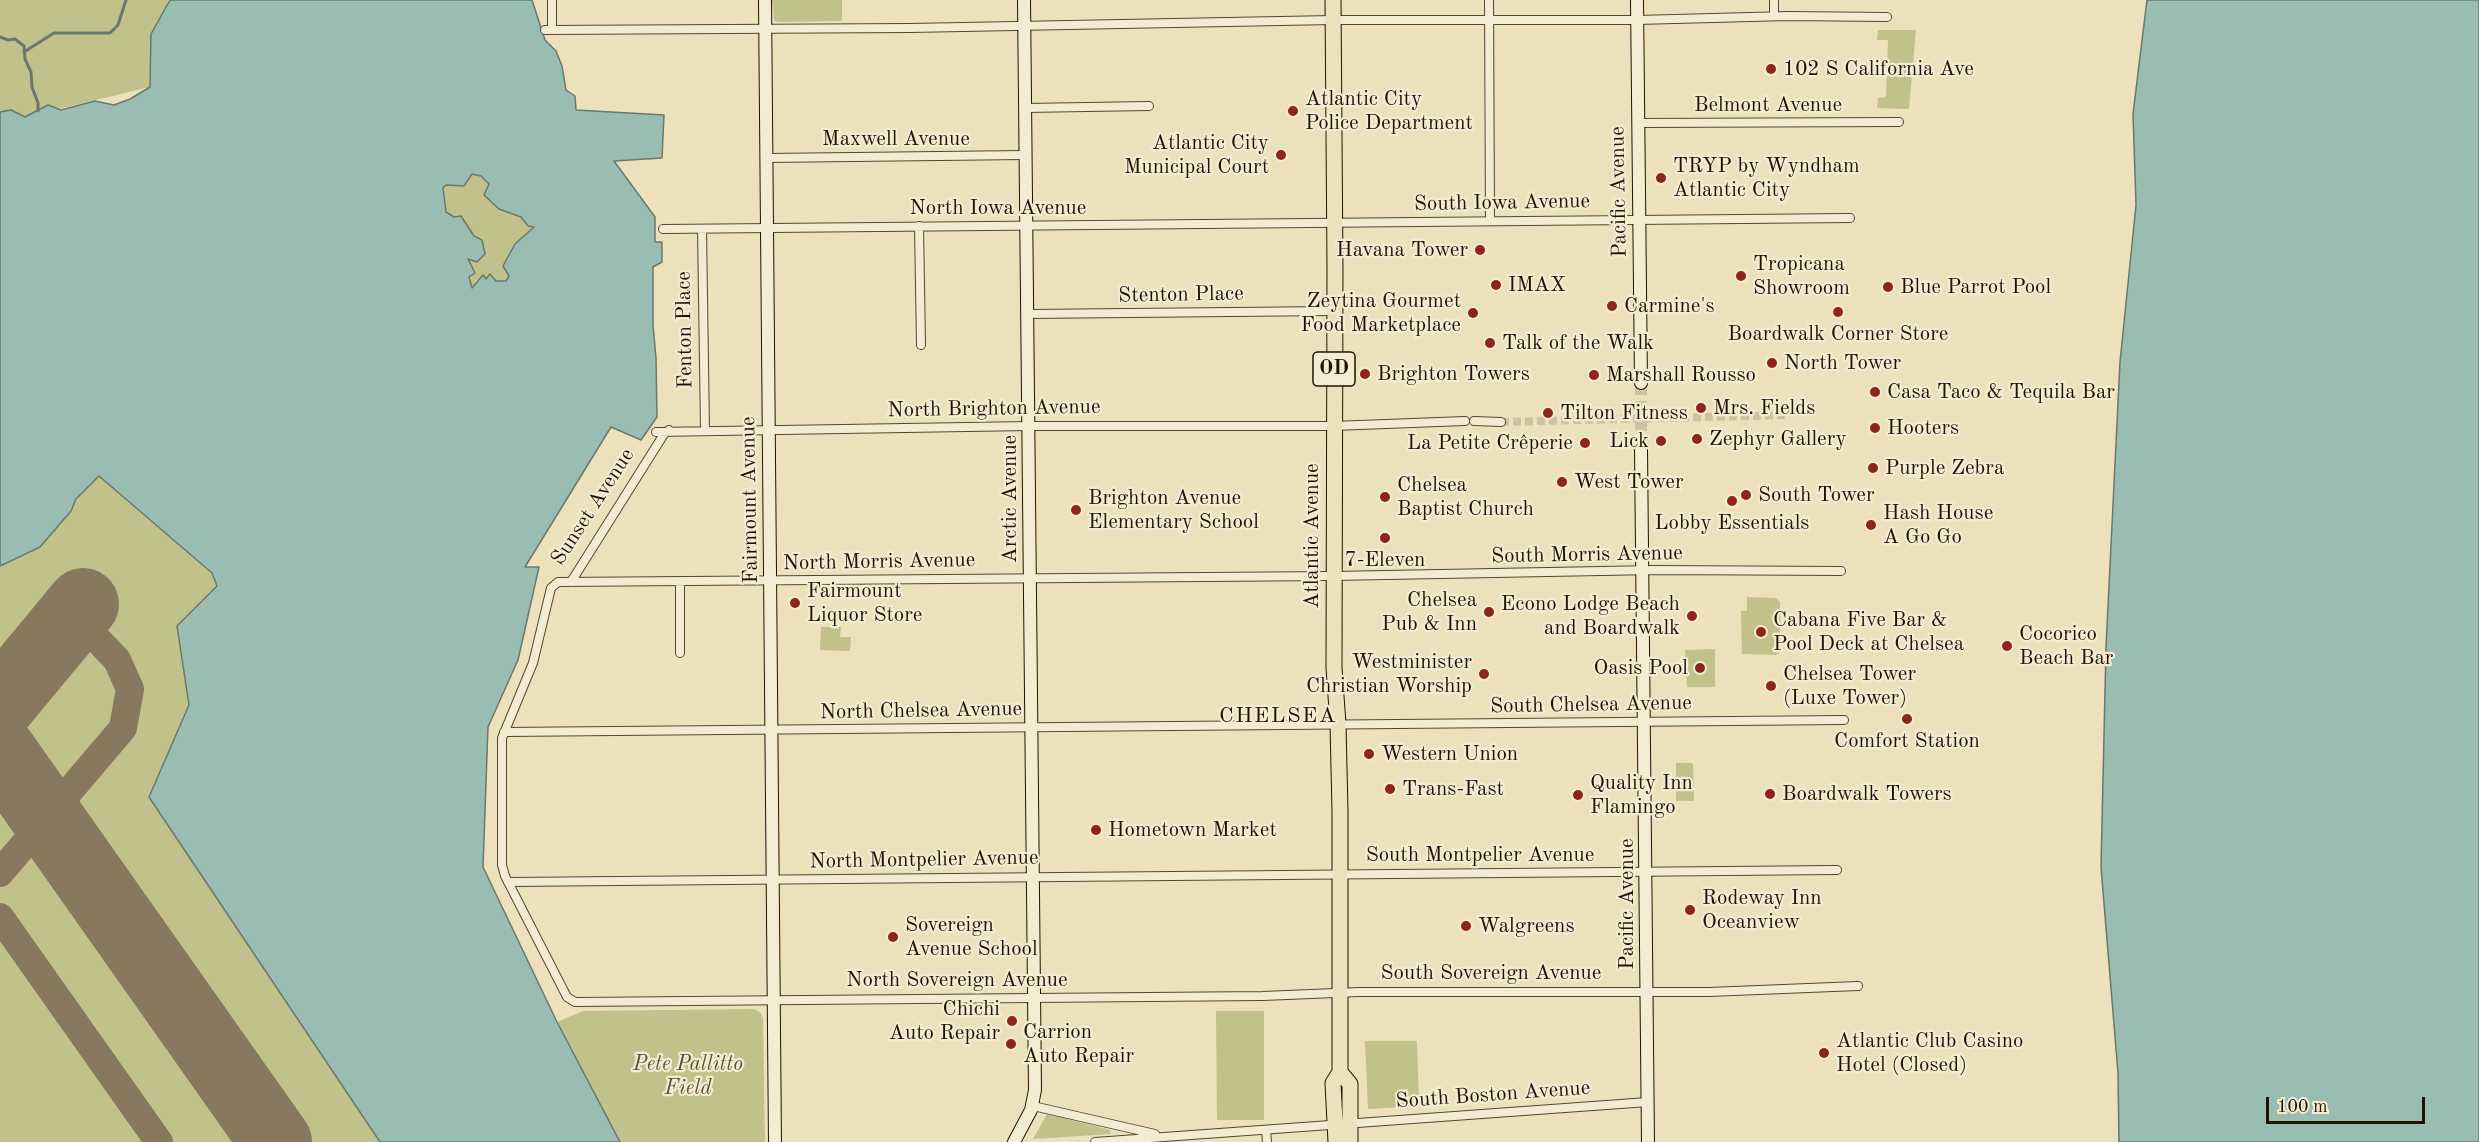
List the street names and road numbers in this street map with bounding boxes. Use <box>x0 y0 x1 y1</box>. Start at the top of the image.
street label: Belmont Avenue <box>1694 92 1842 118</box>
street label: Maxwell Avenue <box>822 126 970 152</box>
street label: Pacific Avenue <box>1605 126 1633 258</box>
street label: South Iowa Avenue <box>1414 189 1590 217</box>
street label: North Iowa Avenue <box>910 195 1086 221</box>
street label: Fenton Place <box>671 271 699 389</box>
street label: Stenton Place <box>1118 281 1244 309</box>
road number: OD <box>1313 352 1355 386</box>
street label: North Brighton Avenue <box>887 395 1101 423</box>
street label: Fairmount Avenue <box>736 416 764 584</box>
street label: Arctic Avenue <box>997 435 1023 563</box>
street label: Sunset Avenue <box>546 444 640 570</box>
street label: Atlantic Avenue <box>1299 463 1325 609</box>
street label: South Morris Avenue <box>1491 541 1683 569</box>
street label: North Morris Avenue <box>783 548 975 576</box>
street label: South Chelsea Avenue <box>1490 691 1692 719</box>
street label: North Chelsea Avenue <box>820 697 1022 725</box>
street label: Pacific Avenue <box>1614 838 1640 970</box>
street label: South Montpelier Avenue <box>1366 842 1594 868</box>
street label: North Montpelier Avenue <box>809 845 1039 875</box>
street label: South Sovereign Avenue <box>1381 960 1601 986</box>
street label: North Sovereign Avenue <box>846 967 1068 993</box>
street label: South Boston Avenue <box>1395 1076 1591 1114</box>

